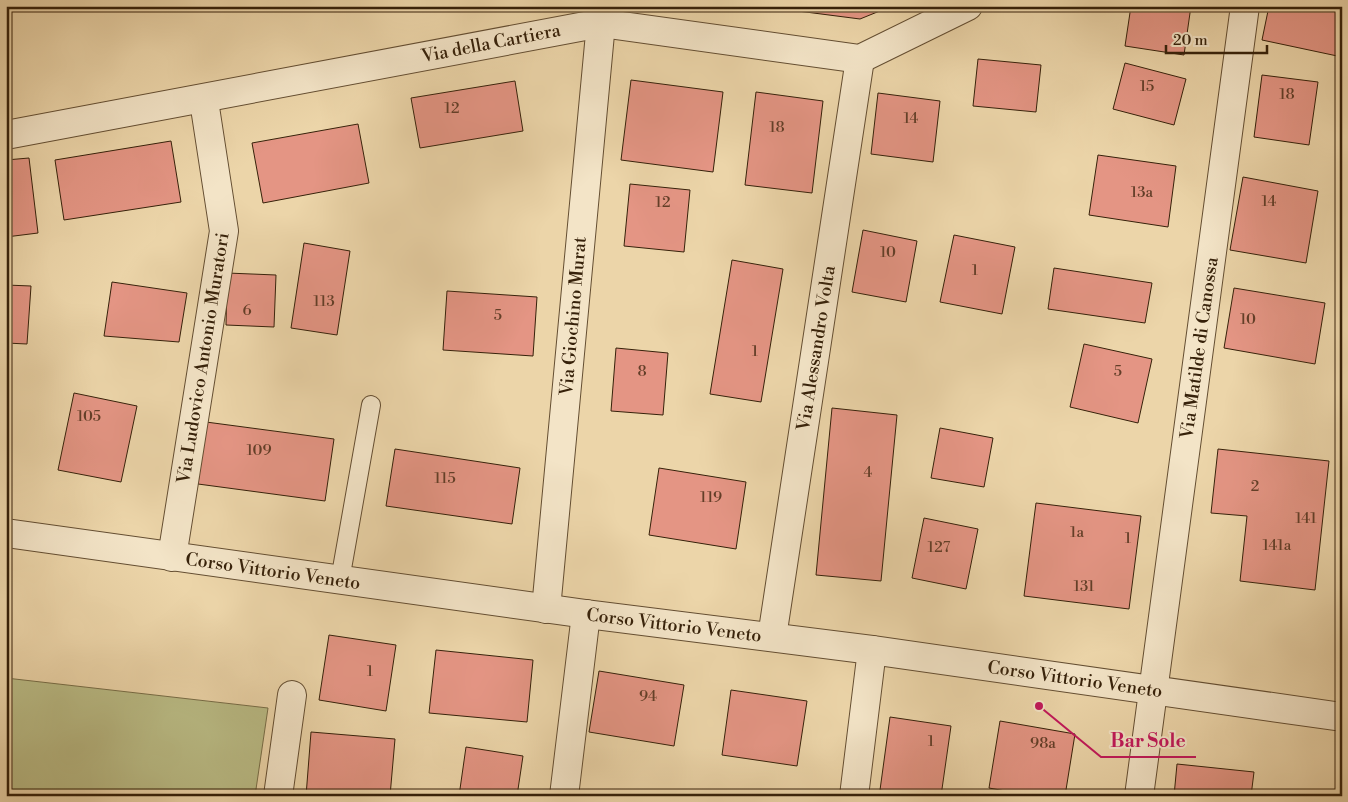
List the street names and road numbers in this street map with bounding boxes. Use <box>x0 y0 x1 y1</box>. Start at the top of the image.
street label: Via della Cartiera <box>419 19 564 68</box>
street label: Via Ludovico Antonio Muratori <box>172 231 235 486</box>
street label: Via Giochino Murat <box>555 235 592 397</box>
street label: Via Matilde di Canossa <box>1175 255 1224 441</box>
street label: Via Alessandro Volta <box>792 263 841 433</box>
street label: Corso Vittorio Veneto <box>184 548 362 595</box>
street label: Corso Vittorio Veneto <box>585 603 763 648</box>
street label: Corso Vittorio Veneto <box>986 656 1164 703</box>

